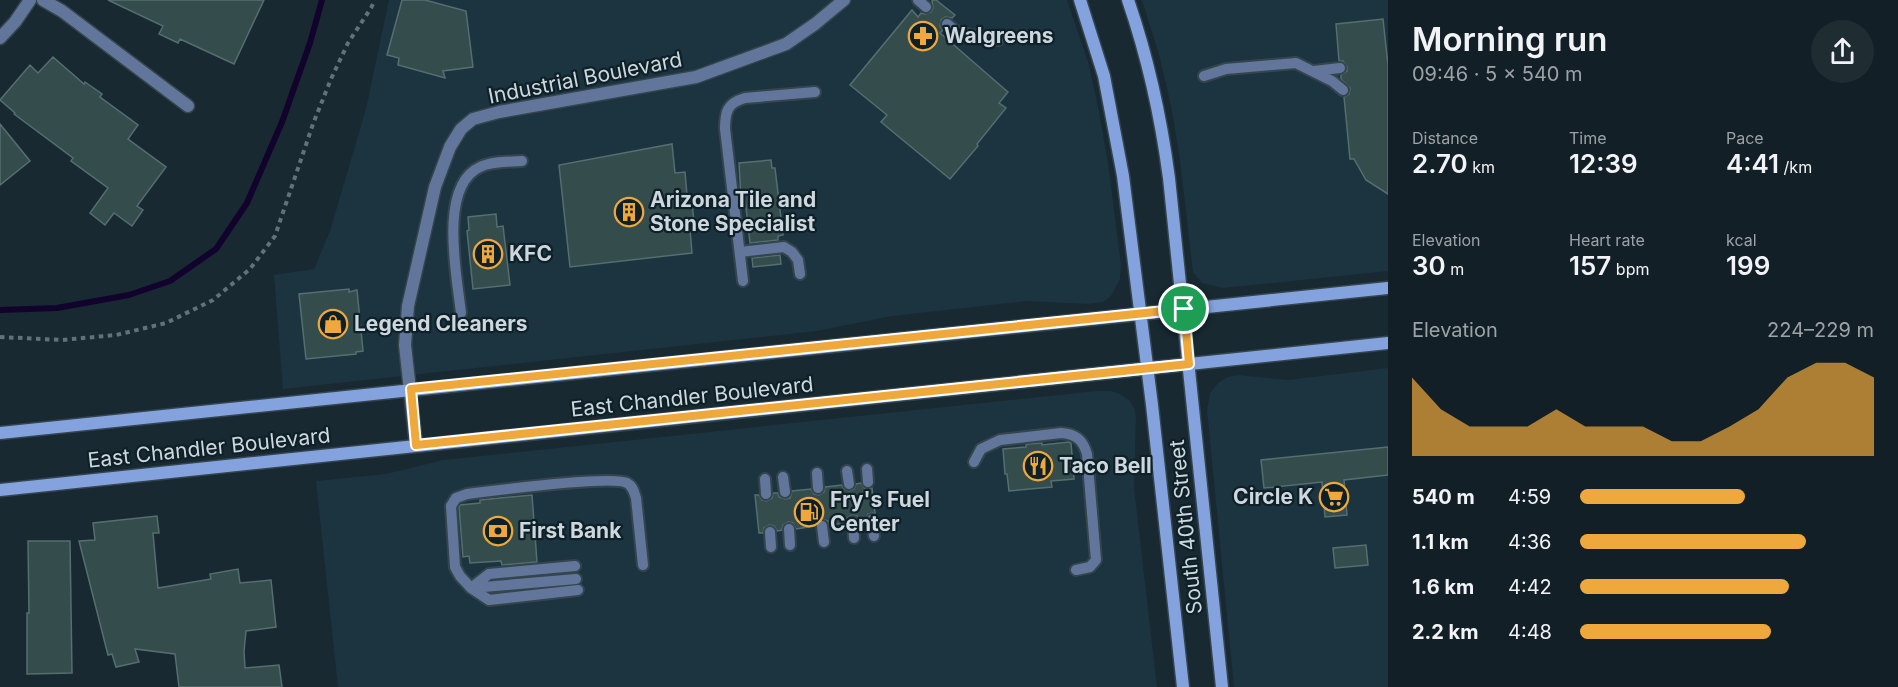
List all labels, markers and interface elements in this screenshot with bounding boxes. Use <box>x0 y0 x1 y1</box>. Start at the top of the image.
text: Morning run <box>1412 19 1607 59</box>
pharmacy icon: Walgreens <box>907 20 939 52</box>
button: share <box>1811 20 1874 83</box>
place label: Walgreens <box>944 23 1054 48</box>
street label: Industrial Boulevard <box>486 46 684 109</box>
text: 09:46 · 5 × 540 m <box>1412 62 1583 86</box>
text: Distance <box>1412 128 1478 148</box>
text: Time <box>1569 128 1607 148</box>
text: Pace <box>1726 128 1764 148</box>
text: 2.70 <box>1412 148 1468 179</box>
text: 12:39 <box>1569 148 1638 179</box>
text: 4:41 <box>1726 148 1779 179</box>
text: km <box>1468 157 1495 177</box>
text: /km <box>1779 157 1812 177</box>
place label: Arizona Tile and Stone Specialist <box>650 187 816 236</box>
building icon: Arizona Tile and Stone Specialist <box>613 196 645 228</box>
text: Elevation <box>1412 230 1481 250</box>
text: Heart rate <box>1569 230 1645 250</box>
text: kcal <box>1726 230 1757 250</box>
building icon: KFC <box>472 238 504 270</box>
place label: KFC <box>509 241 552 266</box>
text: 30 <box>1412 250 1446 281</box>
text: 157 <box>1569 250 1611 281</box>
text: 199 <box>1726 250 1770 281</box>
text: m <box>1446 259 1464 279</box>
text: bpm <box>1611 259 1649 279</box>
pin <box>1158 283 1209 334</box>
icon: arrive <box>1167 292 1200 325</box>
shop icon: Legend Cleaners <box>317 308 349 340</box>
place label: Legend Cleaners <box>354 311 527 336</box>
text: Elevation <box>1412 318 1498 342</box>
text: 224–229 m <box>1767 318 1874 342</box>
street label: East Chandler Boulevard <box>569 371 814 422</box>
street label: East Chandler Boulevard <box>86 422 331 473</box>
street label: South 40th Street <box>1164 438 1207 616</box>
restaurant icon: Taco Bell <box>1022 450 1054 482</box>
place label: Taco Bell <box>1059 453 1152 478</box>
supermarket icon: Circle K <box>1318 481 1350 513</box>
place label: Circle K <box>1233 484 1313 509</box>
text: 540 m <box>1412 485 1475 509</box>
text: 4:59 <box>1508 485 1551 509</box>
place label: Fry's Fuel Center <box>830 487 930 536</box>
fuel station icon: Fry's Fuel Center <box>793 496 825 528</box>
bank icon: First Bank <box>482 515 514 547</box>
place label: First Bank <box>519 518 622 543</box>
text: 1.1 km <box>1412 530 1469 554</box>
text: 4:36 <box>1508 530 1551 554</box>
text: 1.6 km <box>1412 575 1474 599</box>
text: 4:42 <box>1508 575 1552 599</box>
text: 2.2 km <box>1412 620 1478 644</box>
text: 4:48 <box>1508 620 1552 644</box>

